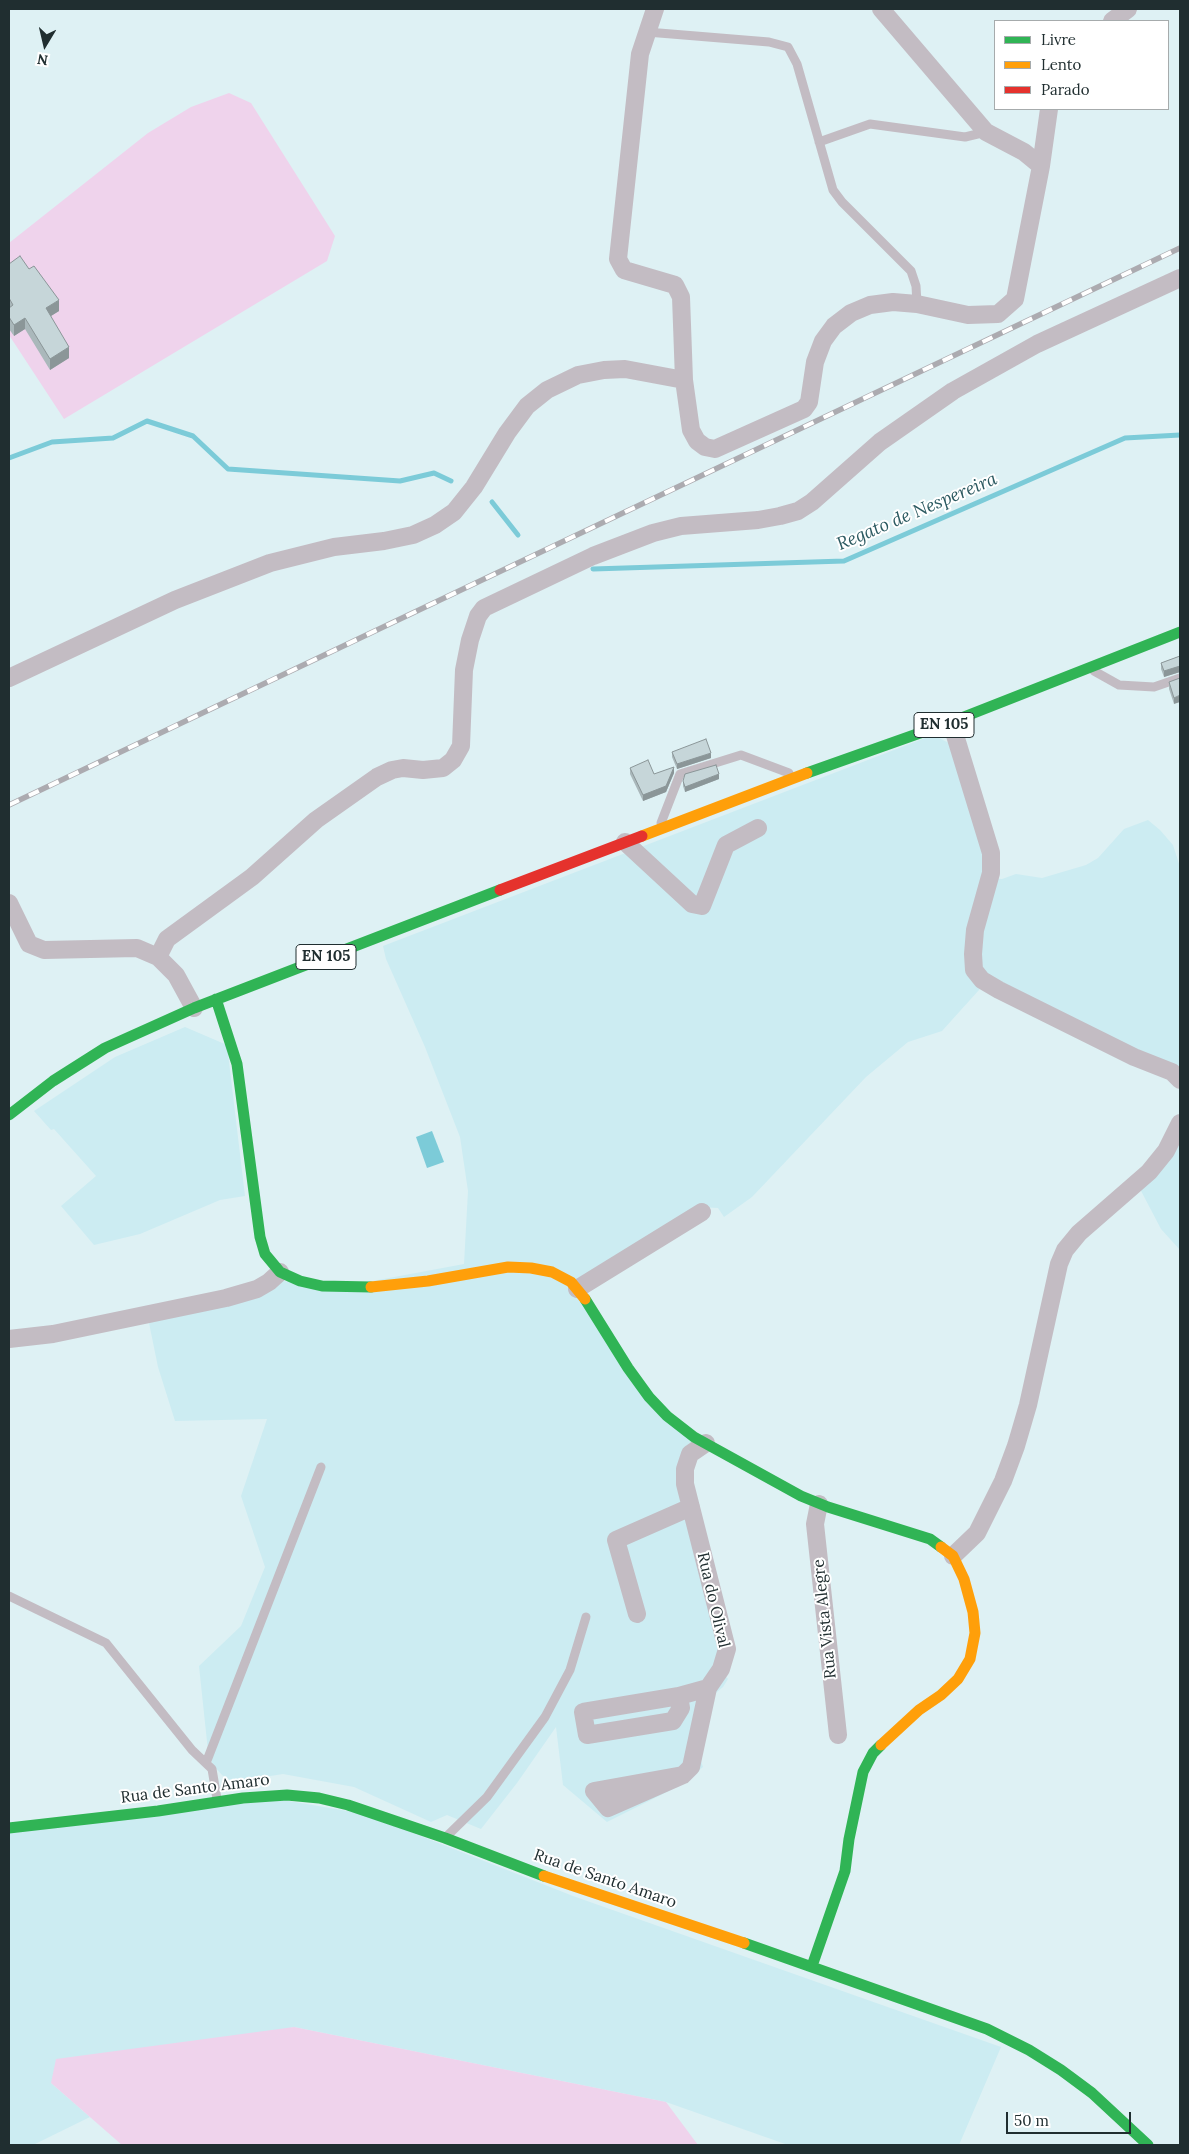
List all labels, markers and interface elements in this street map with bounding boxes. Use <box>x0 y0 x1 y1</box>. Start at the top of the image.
north arrow <box>20 20 70 70</box>
legend <box>994 20 1169 110</box>
text: Livre <box>1041 30 1076 49</box>
text: N <box>36 50 49 70</box>
text: Lento <box>1041 55 1081 74</box>
text: Parado <box>1041 80 1090 99</box>
water label: Regato de Nespereira <box>834 469 1000 555</box>
road number: EN 105 <box>914 712 974 738</box>
road number: EN 105 <box>296 944 356 970</box>
street label: Rua do Olival <box>693 1550 733 1650</box>
street label: Rua Vista Alegre <box>809 1558 841 1680</box>
street label: Rua de Santo Amaro <box>119 1770 271 1808</box>
street label: Rua de Santo Amaro <box>531 1846 679 1912</box>
scale bar <box>1009 2102 1134 2134</box>
text: 50 m <box>1014 2111 1049 2130</box>

